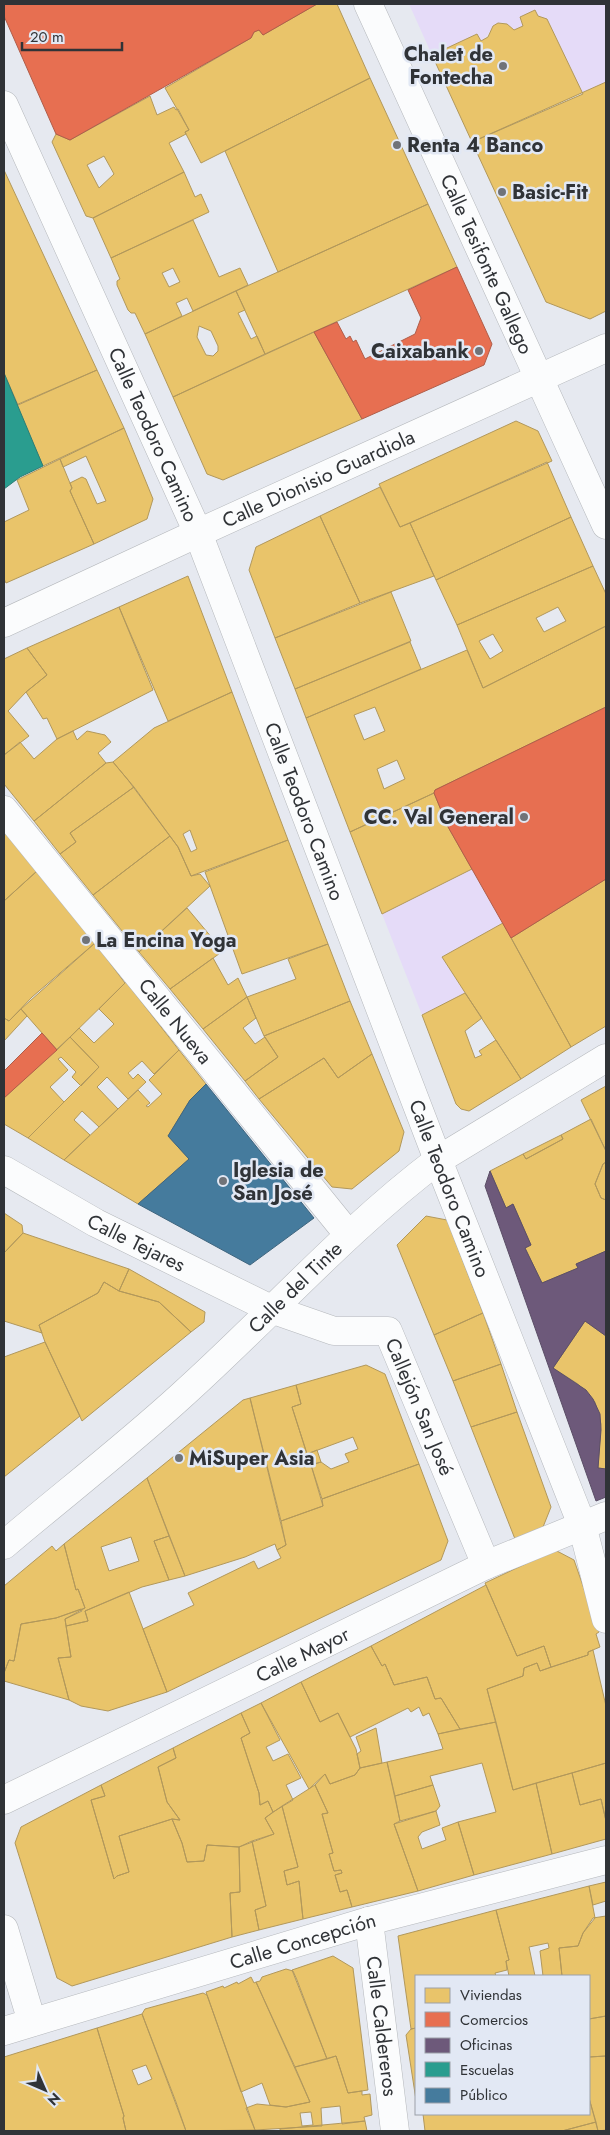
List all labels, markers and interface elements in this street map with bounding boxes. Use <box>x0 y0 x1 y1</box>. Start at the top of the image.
scale bar <box>22 20 122 52</box>
text: 20 m <box>30 26 64 48</box>
place label: Chalet de Fontecha <box>404 40 493 92</box>
marker: Chalet de Fontecha <box>497 60 509 72</box>
place label: Renta 4 Banco <box>407 131 543 160</box>
marker: Renta 4 Banco <box>391 139 403 151</box>
street label: Calle Tesifonte Gallego <box>433 170 540 359</box>
place label: Basic-Fit <box>512 178 589 207</box>
marker: Basic-Fit <box>496 186 508 198</box>
place label: Caixabank <box>371 337 469 366</box>
street label: Calle Teodoro Camino <box>101 343 205 527</box>
marker: Caixabank <box>473 345 485 357</box>
street label: Calle Dionisio Guardiola <box>218 423 420 535</box>
street label: Calle Teodoro Camino <box>257 718 351 905</box>
place label: CC. Val General <box>364 803 514 832</box>
marker: CC. Val General <box>518 811 530 823</box>
place label: La Encina Yoga <box>96 926 237 955</box>
marker: La Encina Yoga <box>80 934 92 946</box>
street label: Calle Nueva <box>131 972 219 1071</box>
street label: Calle Teodoro Camino <box>401 1096 497 1282</box>
place label: Iglesia de San José <box>233 1156 324 1208</box>
marker: Iglesia de San José <box>217 1175 229 1187</box>
street label: Calle Tejares <box>81 1207 190 1280</box>
street label: Calle del Tinte <box>242 1235 349 1340</box>
street label: Callejón San José <box>378 1334 461 1480</box>
place label: MiSuper Asia <box>189 1444 314 1473</box>
marker: MiSuper Asia <box>173 1452 185 1464</box>
street label: Calle Mayor <box>251 1620 354 1690</box>
street label: Calle Concepción <box>226 1906 379 1977</box>
street label: Calle Caldereros <box>358 1955 405 2098</box>
legend <box>415 1975 590 2115</box>
text: Viviendas <box>460 1984 522 2006</box>
text: Comercios <box>460 2009 528 2031</box>
text: Oficinas <box>460 2034 512 2056</box>
text: Escuelas <box>460 2059 514 2081</box>
north arrow <box>20 2065 70 2115</box>
text: Público <box>460 2084 507 2106</box>
text: N <box>43 2088 65 2110</box>

